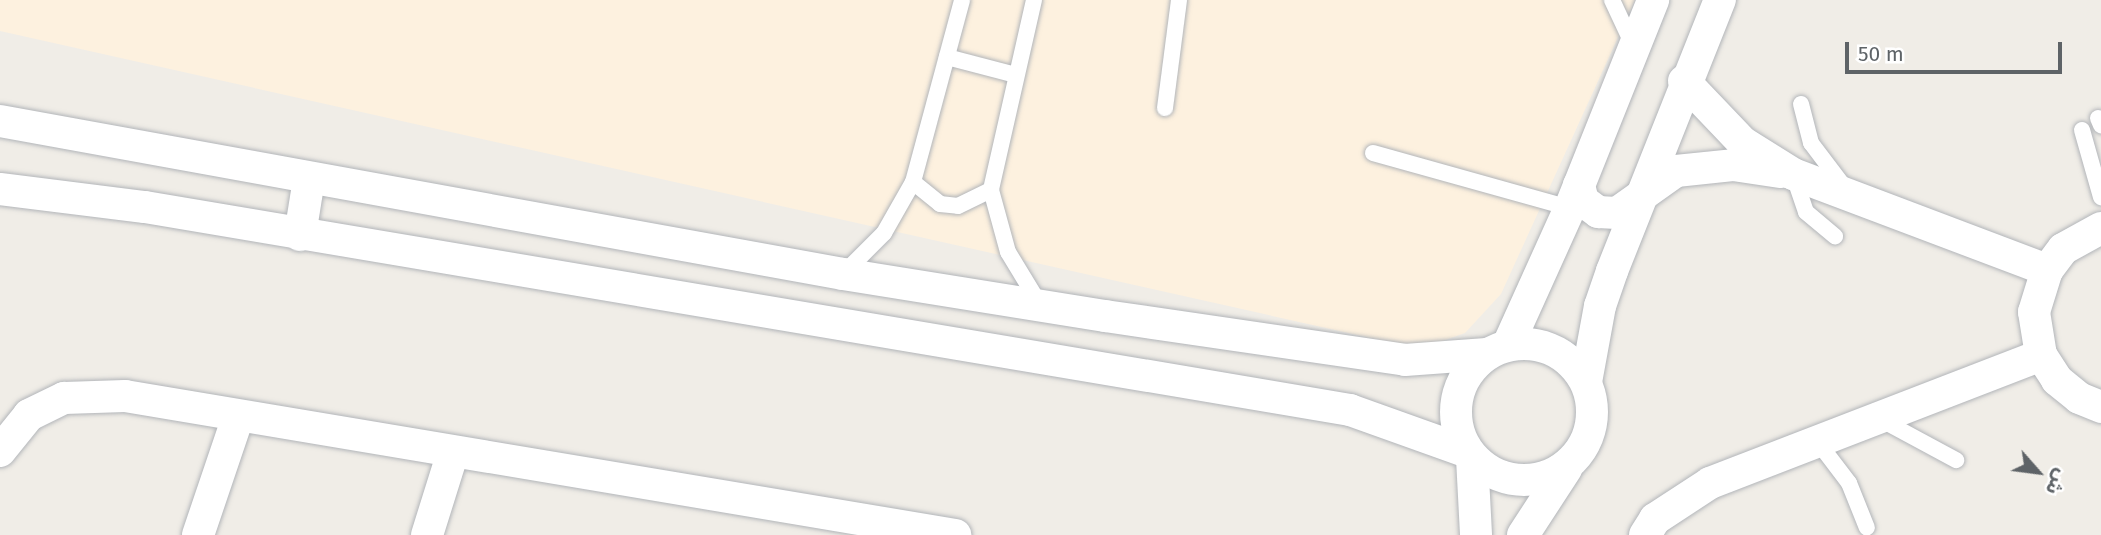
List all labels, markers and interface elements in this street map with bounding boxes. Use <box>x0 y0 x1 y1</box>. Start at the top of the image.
scale bar <box>1849 28 2066 72</box>
text: 50 m <box>1858 41 1904 67</box>
north arrow <box>2003 437 2073 507</box>
text: ش <box>2041 465 2073 499</box>

